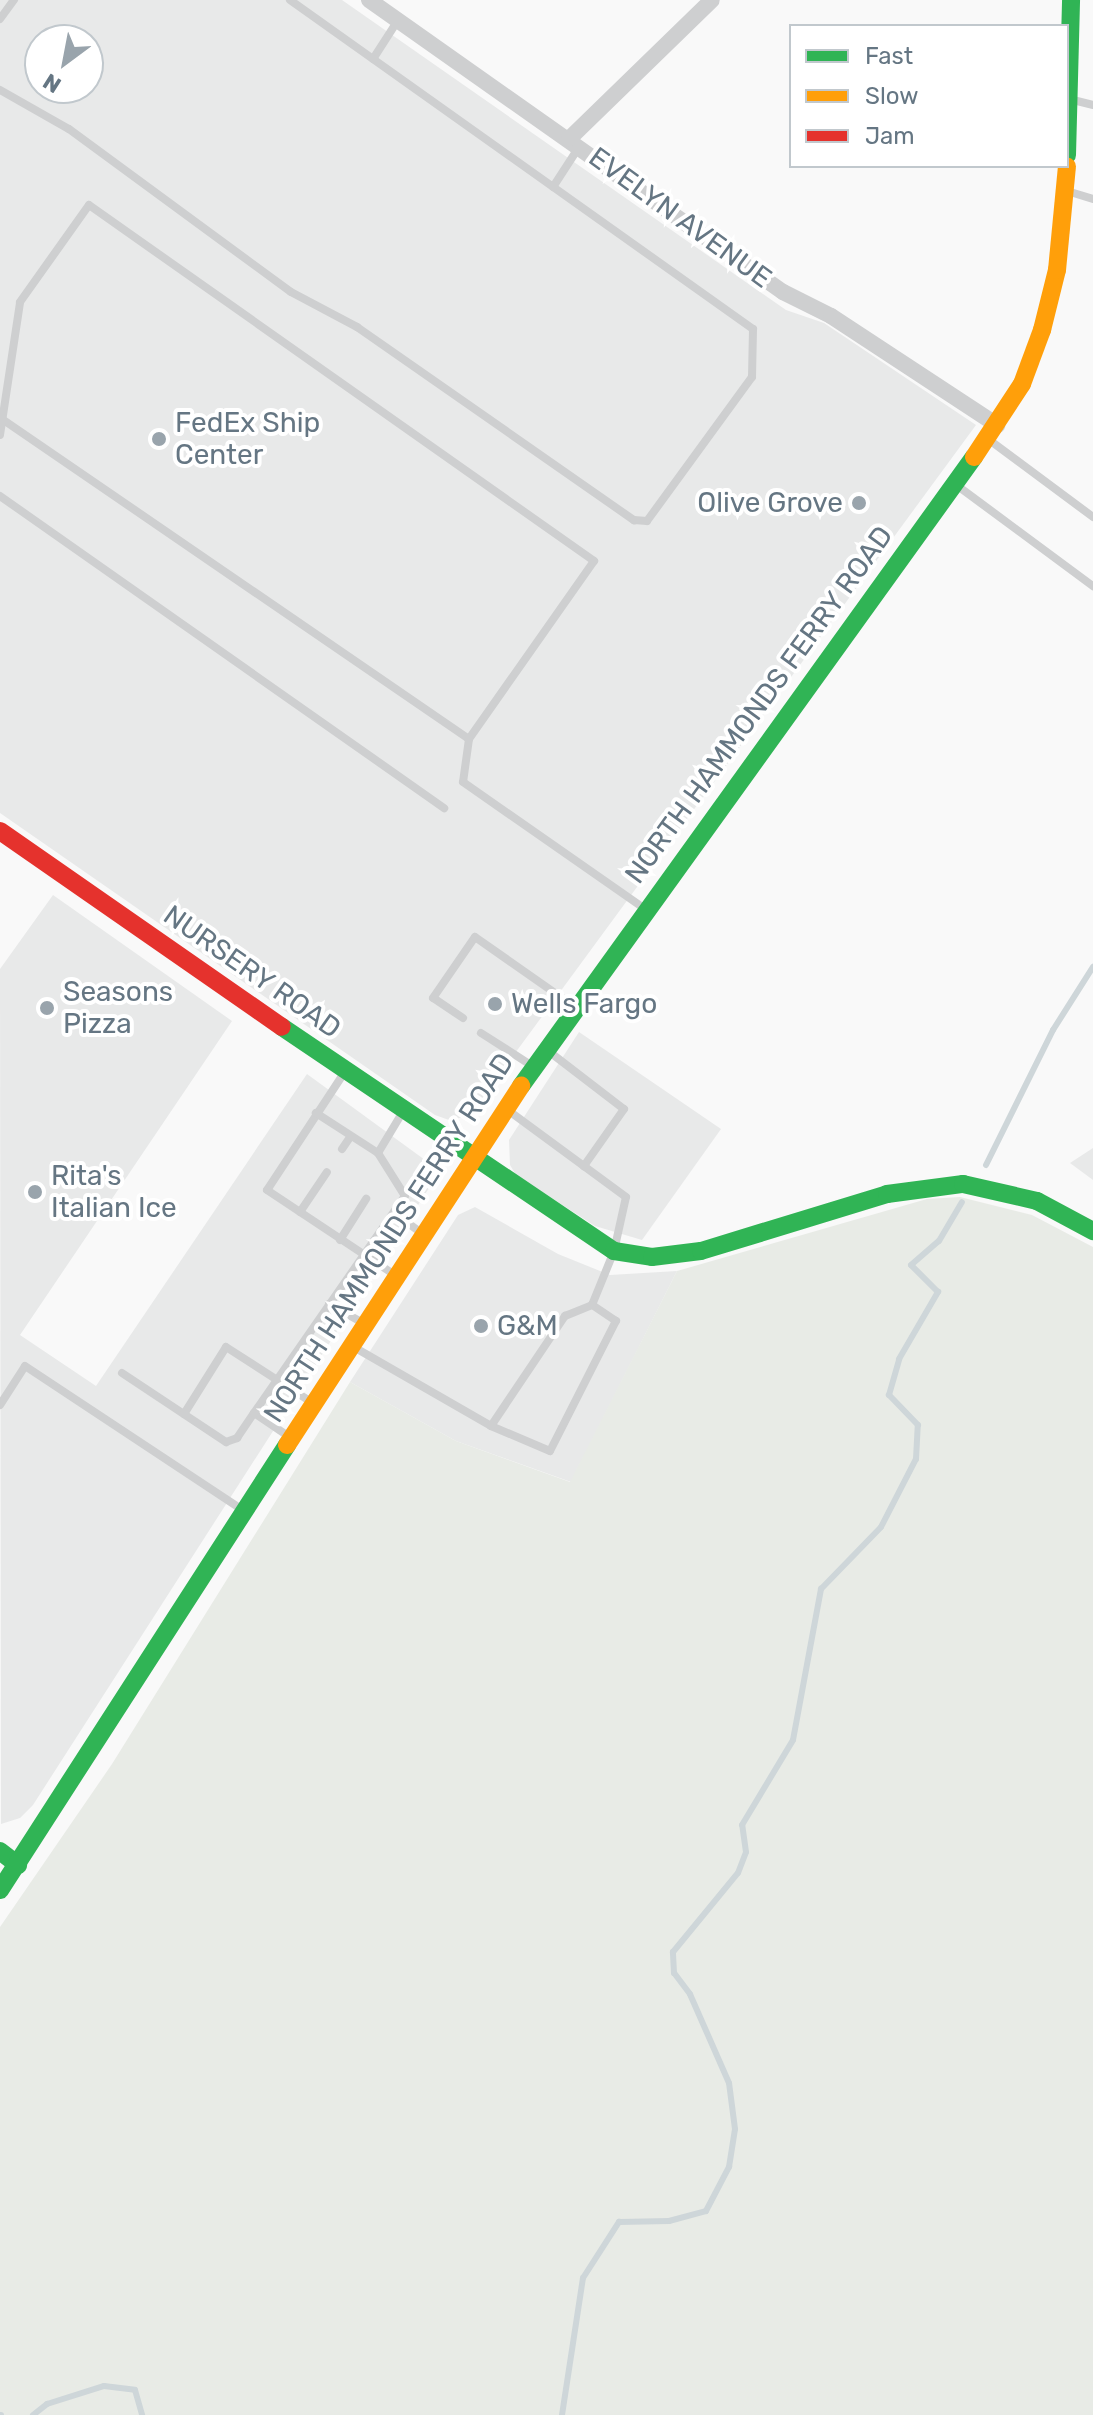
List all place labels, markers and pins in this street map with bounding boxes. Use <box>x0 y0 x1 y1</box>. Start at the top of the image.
place label: FedEx Ship Center <box>175 406 320 472</box>
marker: FedEx Ship Center <box>150 430 168 448</box>
place label: Olive Grove <box>697 486 843 520</box>
marker: Olive Grove <box>850 494 868 512</box>
place label: Seasons Pizza <box>63 975 173 1041</box>
place label: Wells Fargo <box>511 987 657 1021</box>
marker: Wells Fargo <box>486 995 504 1013</box>
marker: Seasons Pizza <box>38 999 56 1017</box>
place label: Rita's Italian Ice <box>51 1159 177 1225</box>
marker: Rita's Italian Ice <box>26 1183 44 1201</box>
place label: G&M <box>497 1309 558 1343</box>
marker: G&M <box>472 1317 490 1335</box>

